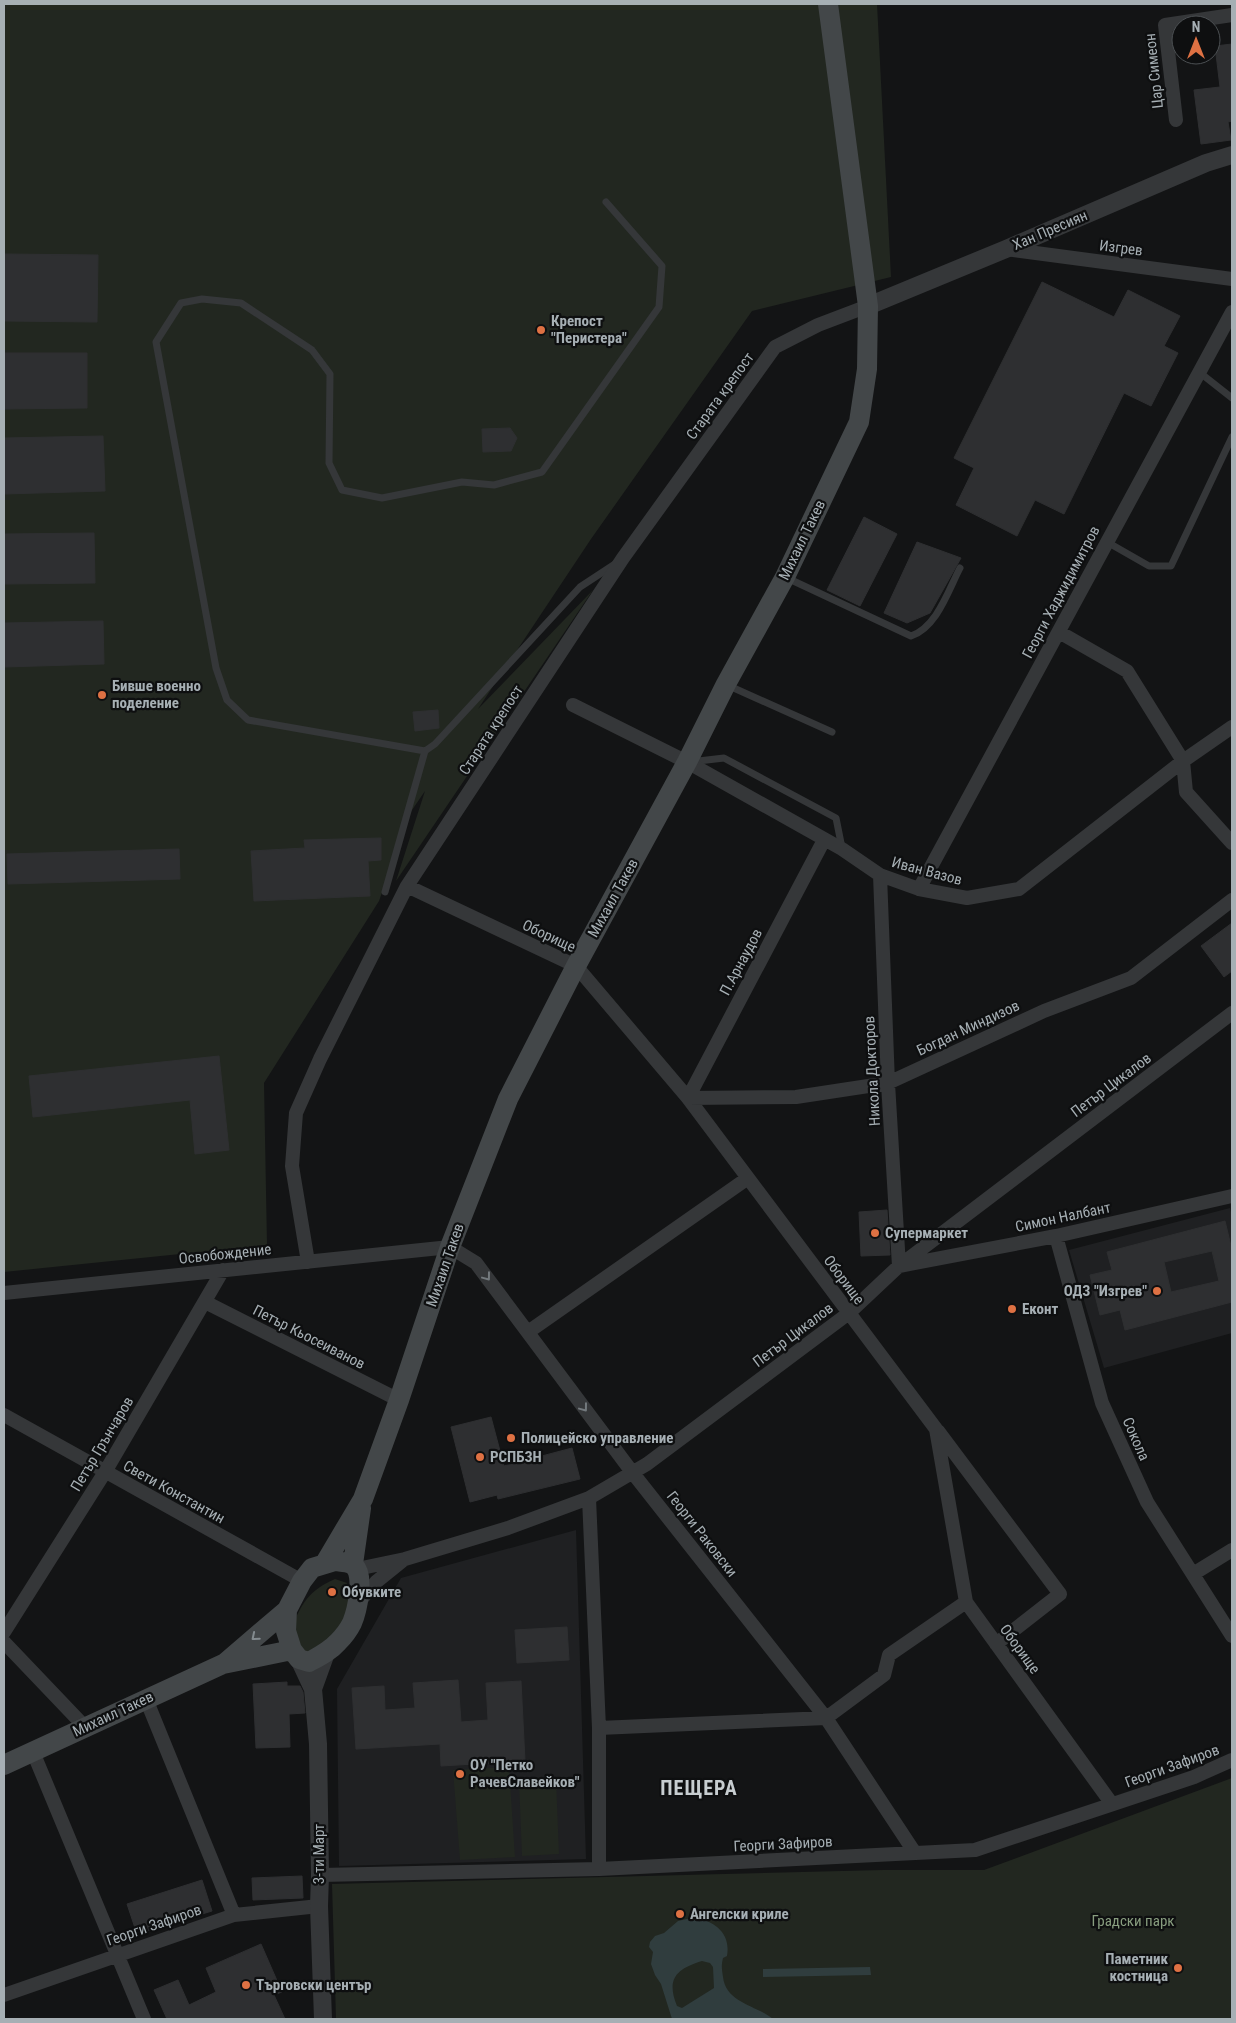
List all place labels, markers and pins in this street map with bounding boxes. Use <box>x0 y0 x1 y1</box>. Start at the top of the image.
place label: Крепост "Перистера" <box>551 312 627 347</box>
marker: Крепост "Перистера" <box>535 324 547 336</box>
place label: Бивше военно поделение <box>112 677 201 712</box>
marker: Бивше военно поделение <box>96 689 108 701</box>
place label: Супермаркет <box>885 1224 968 1242</box>
marker: Супермаркет <box>869 1227 881 1239</box>
place label: ОДЗ "Изгрев" <box>1064 1282 1147 1300</box>
marker: ОДЗ "Изгрев" <box>1151 1285 1163 1297</box>
place label: Еконт <box>1022 1300 1058 1318</box>
marker: Еконт <box>1006 1303 1018 1315</box>
place label: Полицейско управление <box>521 1429 673 1447</box>
marker: Полицейско управление <box>505 1432 517 1444</box>
place label: РСПБЗН <box>490 1448 542 1466</box>
marker: РСПБЗН <box>474 1451 486 1463</box>
place label: Обувките <box>342 1583 401 1601</box>
marker: Обувките <box>326 1586 338 1598</box>
place label: ОУ "Петко РачевСлавейков" <box>470 1756 580 1791</box>
marker: ОУ "Петко РачевСлавейков" <box>454 1768 466 1780</box>
place label: Ангелски криле <box>690 1905 789 1923</box>
marker: Ангелски криле <box>674 1908 686 1920</box>
place label: Паметник костница <box>1105 1950 1168 1985</box>
marker: Паметник костница <box>1172 1962 1184 1974</box>
place label: Търговски център <box>256 1976 372 1994</box>
marker: Търговски център <box>240 1979 252 1991</box>

